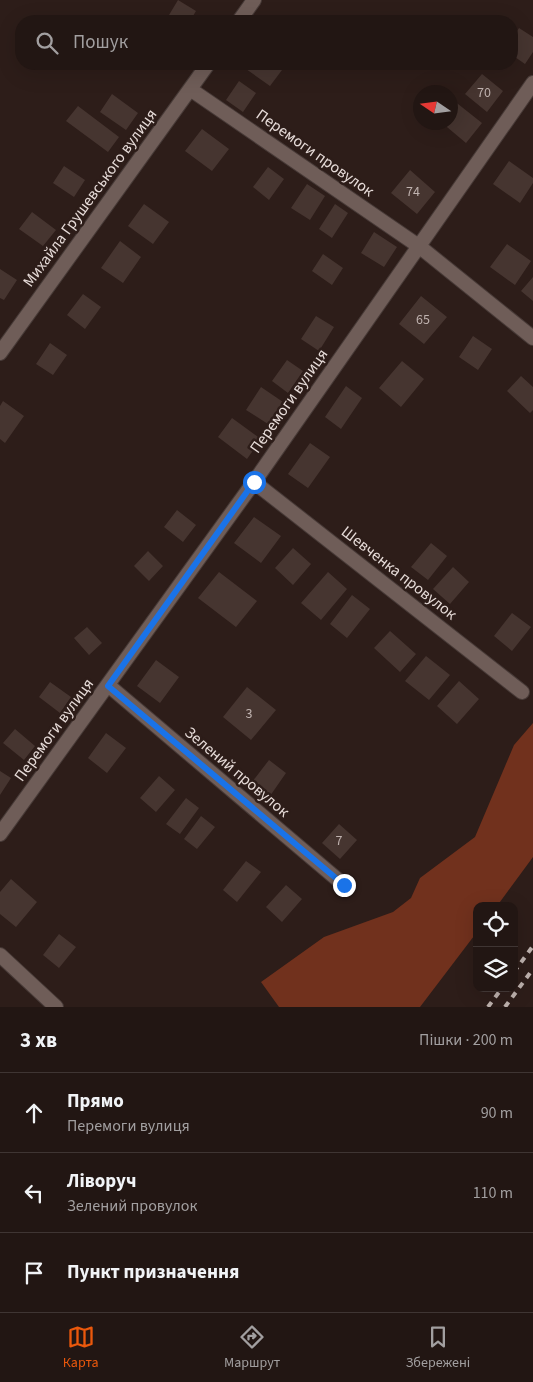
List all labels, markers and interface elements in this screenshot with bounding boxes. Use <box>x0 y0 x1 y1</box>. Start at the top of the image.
search box <box>15 15 518 70</box>
icon: search <box>33 29 61 57</box>
text: Пошук <box>73 29 128 56</box>
house number: 70 <box>477 83 491 103</box>
north arrow <box>413 85 458 130</box>
street label: Михайла Грушевського вулиця <box>18 104 162 292</box>
street label: Перемоги провулок <box>252 104 379 202</box>
house number: 74 <box>406 182 420 202</box>
house number: 65 <box>416 310 430 330</box>
street label: Перемоги вулиця <box>245 344 333 458</box>
route start <box>243 471 266 494</box>
street label: Шевченка провулок <box>337 521 461 625</box>
street label: Перемоги вулиця <box>9 674 99 786</box>
house number: 3 <box>246 704 253 724</box>
street label: Зелений провулок <box>180 722 294 822</box>
house number: 7 <box>336 831 343 851</box>
route end <box>333 874 356 897</box>
map controls <box>473 902 518 992</box>
button: locate <box>473 902 518 947</box>
button: layers <box>473 947 518 992</box>
text: 3 хв <box>20 1025 57 1055</box>
text: Пішки · 200 m <box>419 1029 513 1051</box>
text: Прямо <box>67 1088 124 1115</box>
icon: ahead <box>20 1099 48 1127</box>
text: 90 m <box>481 1102 513 1124</box>
text: Перемоги вулиця <box>67 1115 190 1137</box>
text: Ліворуч <box>67 1168 136 1195</box>
icon: left <box>20 1179 48 1207</box>
text: 110 m <box>473 1182 513 1204</box>
text: Зелений провулок <box>67 1195 197 1217</box>
icon: arrive <box>20 1259 48 1287</box>
text: Пункт призначення <box>67 1259 239 1286</box>
tab: Карта <box>63 1323 99 1373</box>
tab: Маршрут <box>224 1323 280 1373</box>
tab: Збережені <box>406 1323 470 1373</box>

